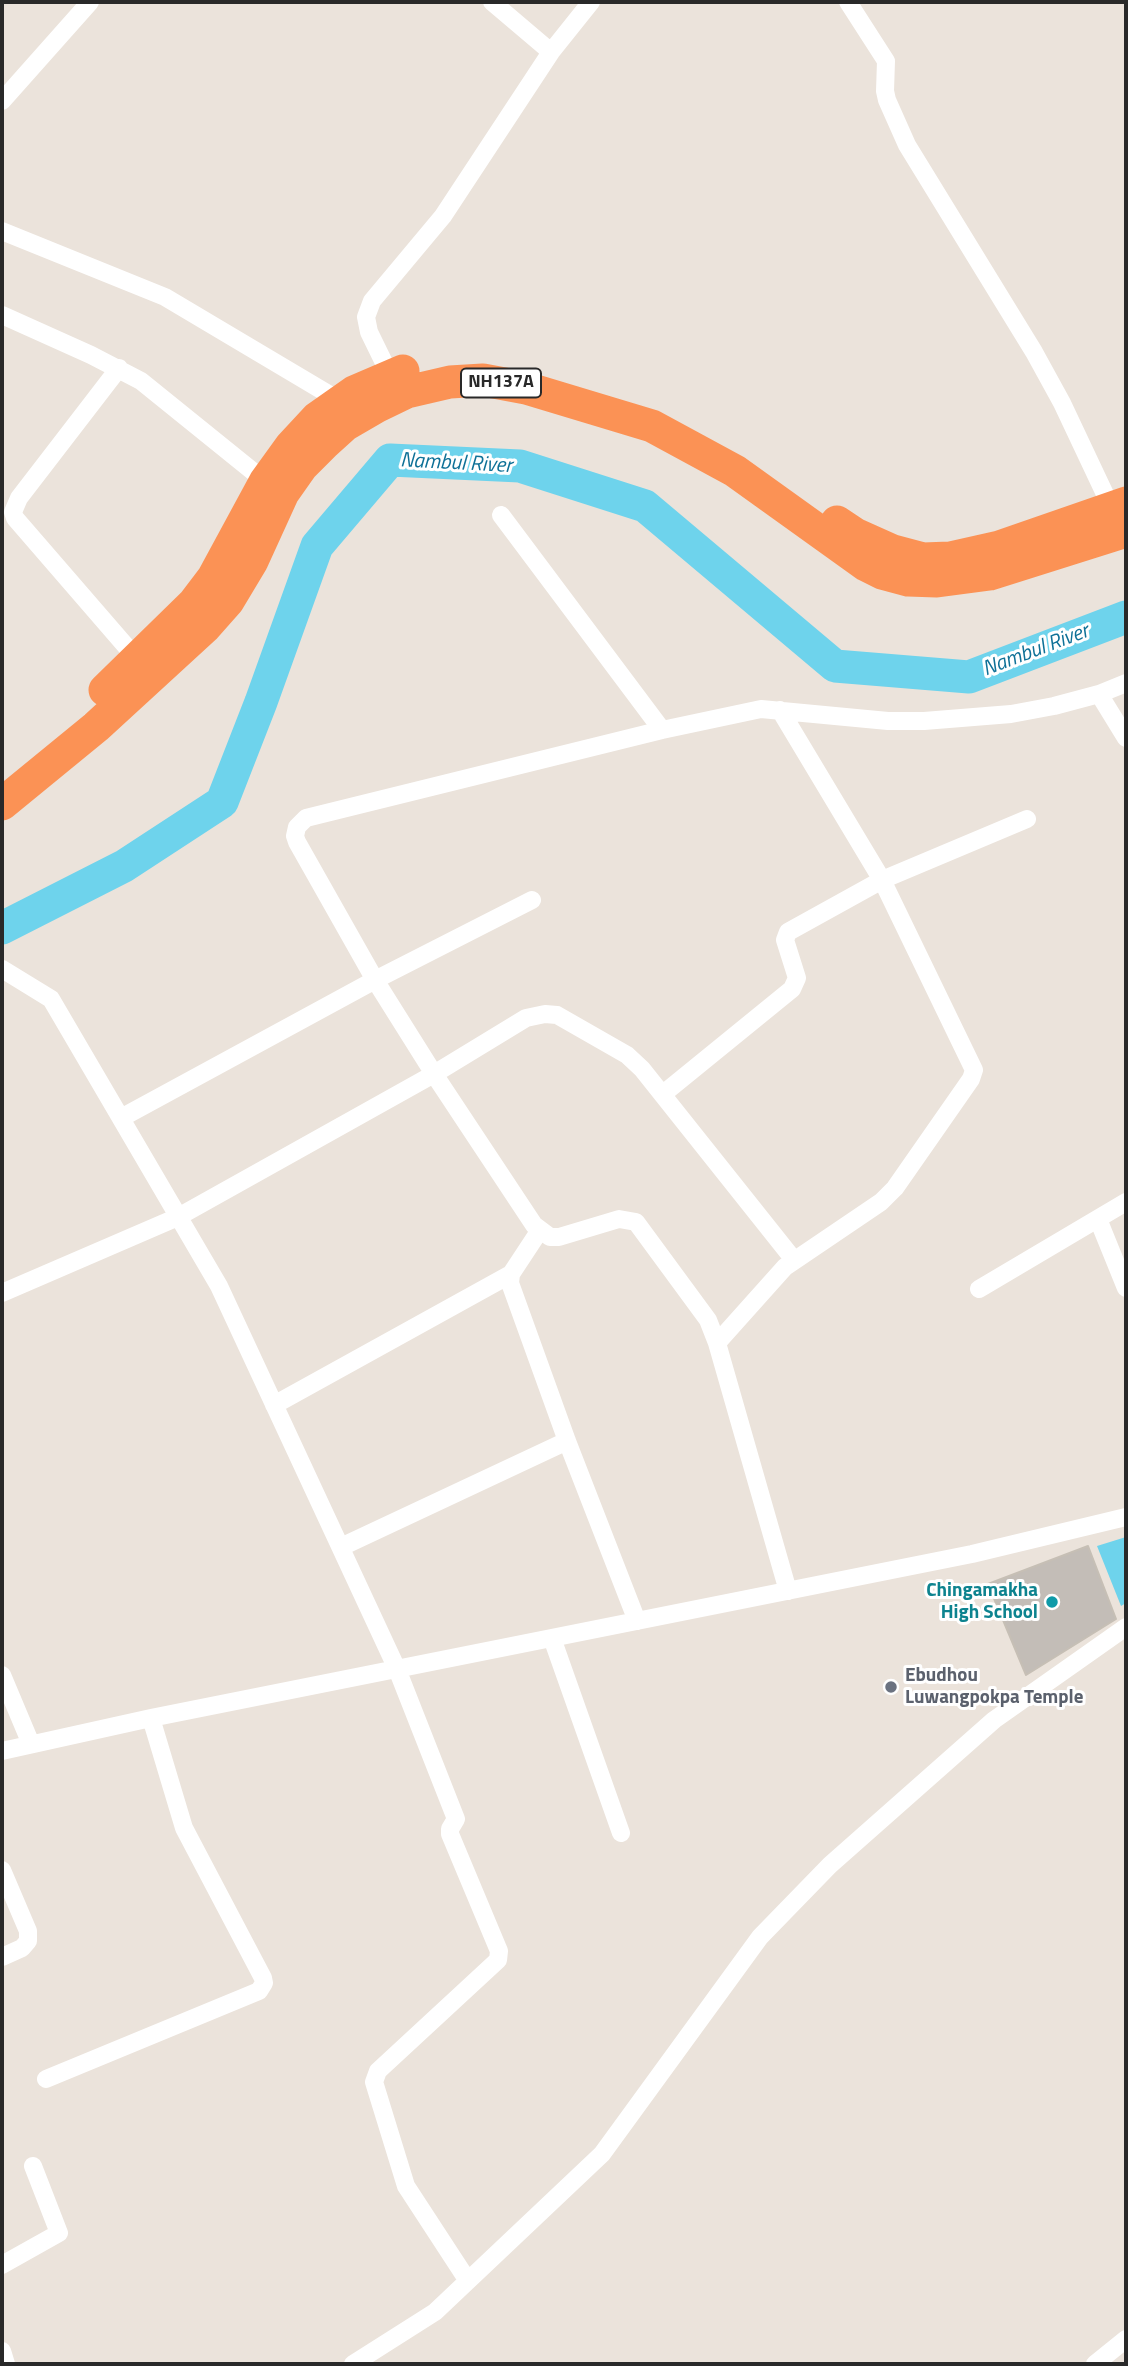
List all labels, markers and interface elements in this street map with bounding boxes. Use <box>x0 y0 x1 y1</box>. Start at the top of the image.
road number: NH137A <box>461 368 541 398</box>
water label: Nambul River <box>400 448 512 480</box>
water label: Nambul River <box>979 619 1093 683</box>
place label: Chingamakha High School <box>926 1580 1038 1624</box>
marker: Chingamakha High School <box>1044 1594 1060 1610</box>
place label: Ebudhou Luwangpokpa Temple <box>905 1665 1083 1709</box>
marker: Ebudhou Luwangpokpa Temple <box>883 1679 899 1695</box>

